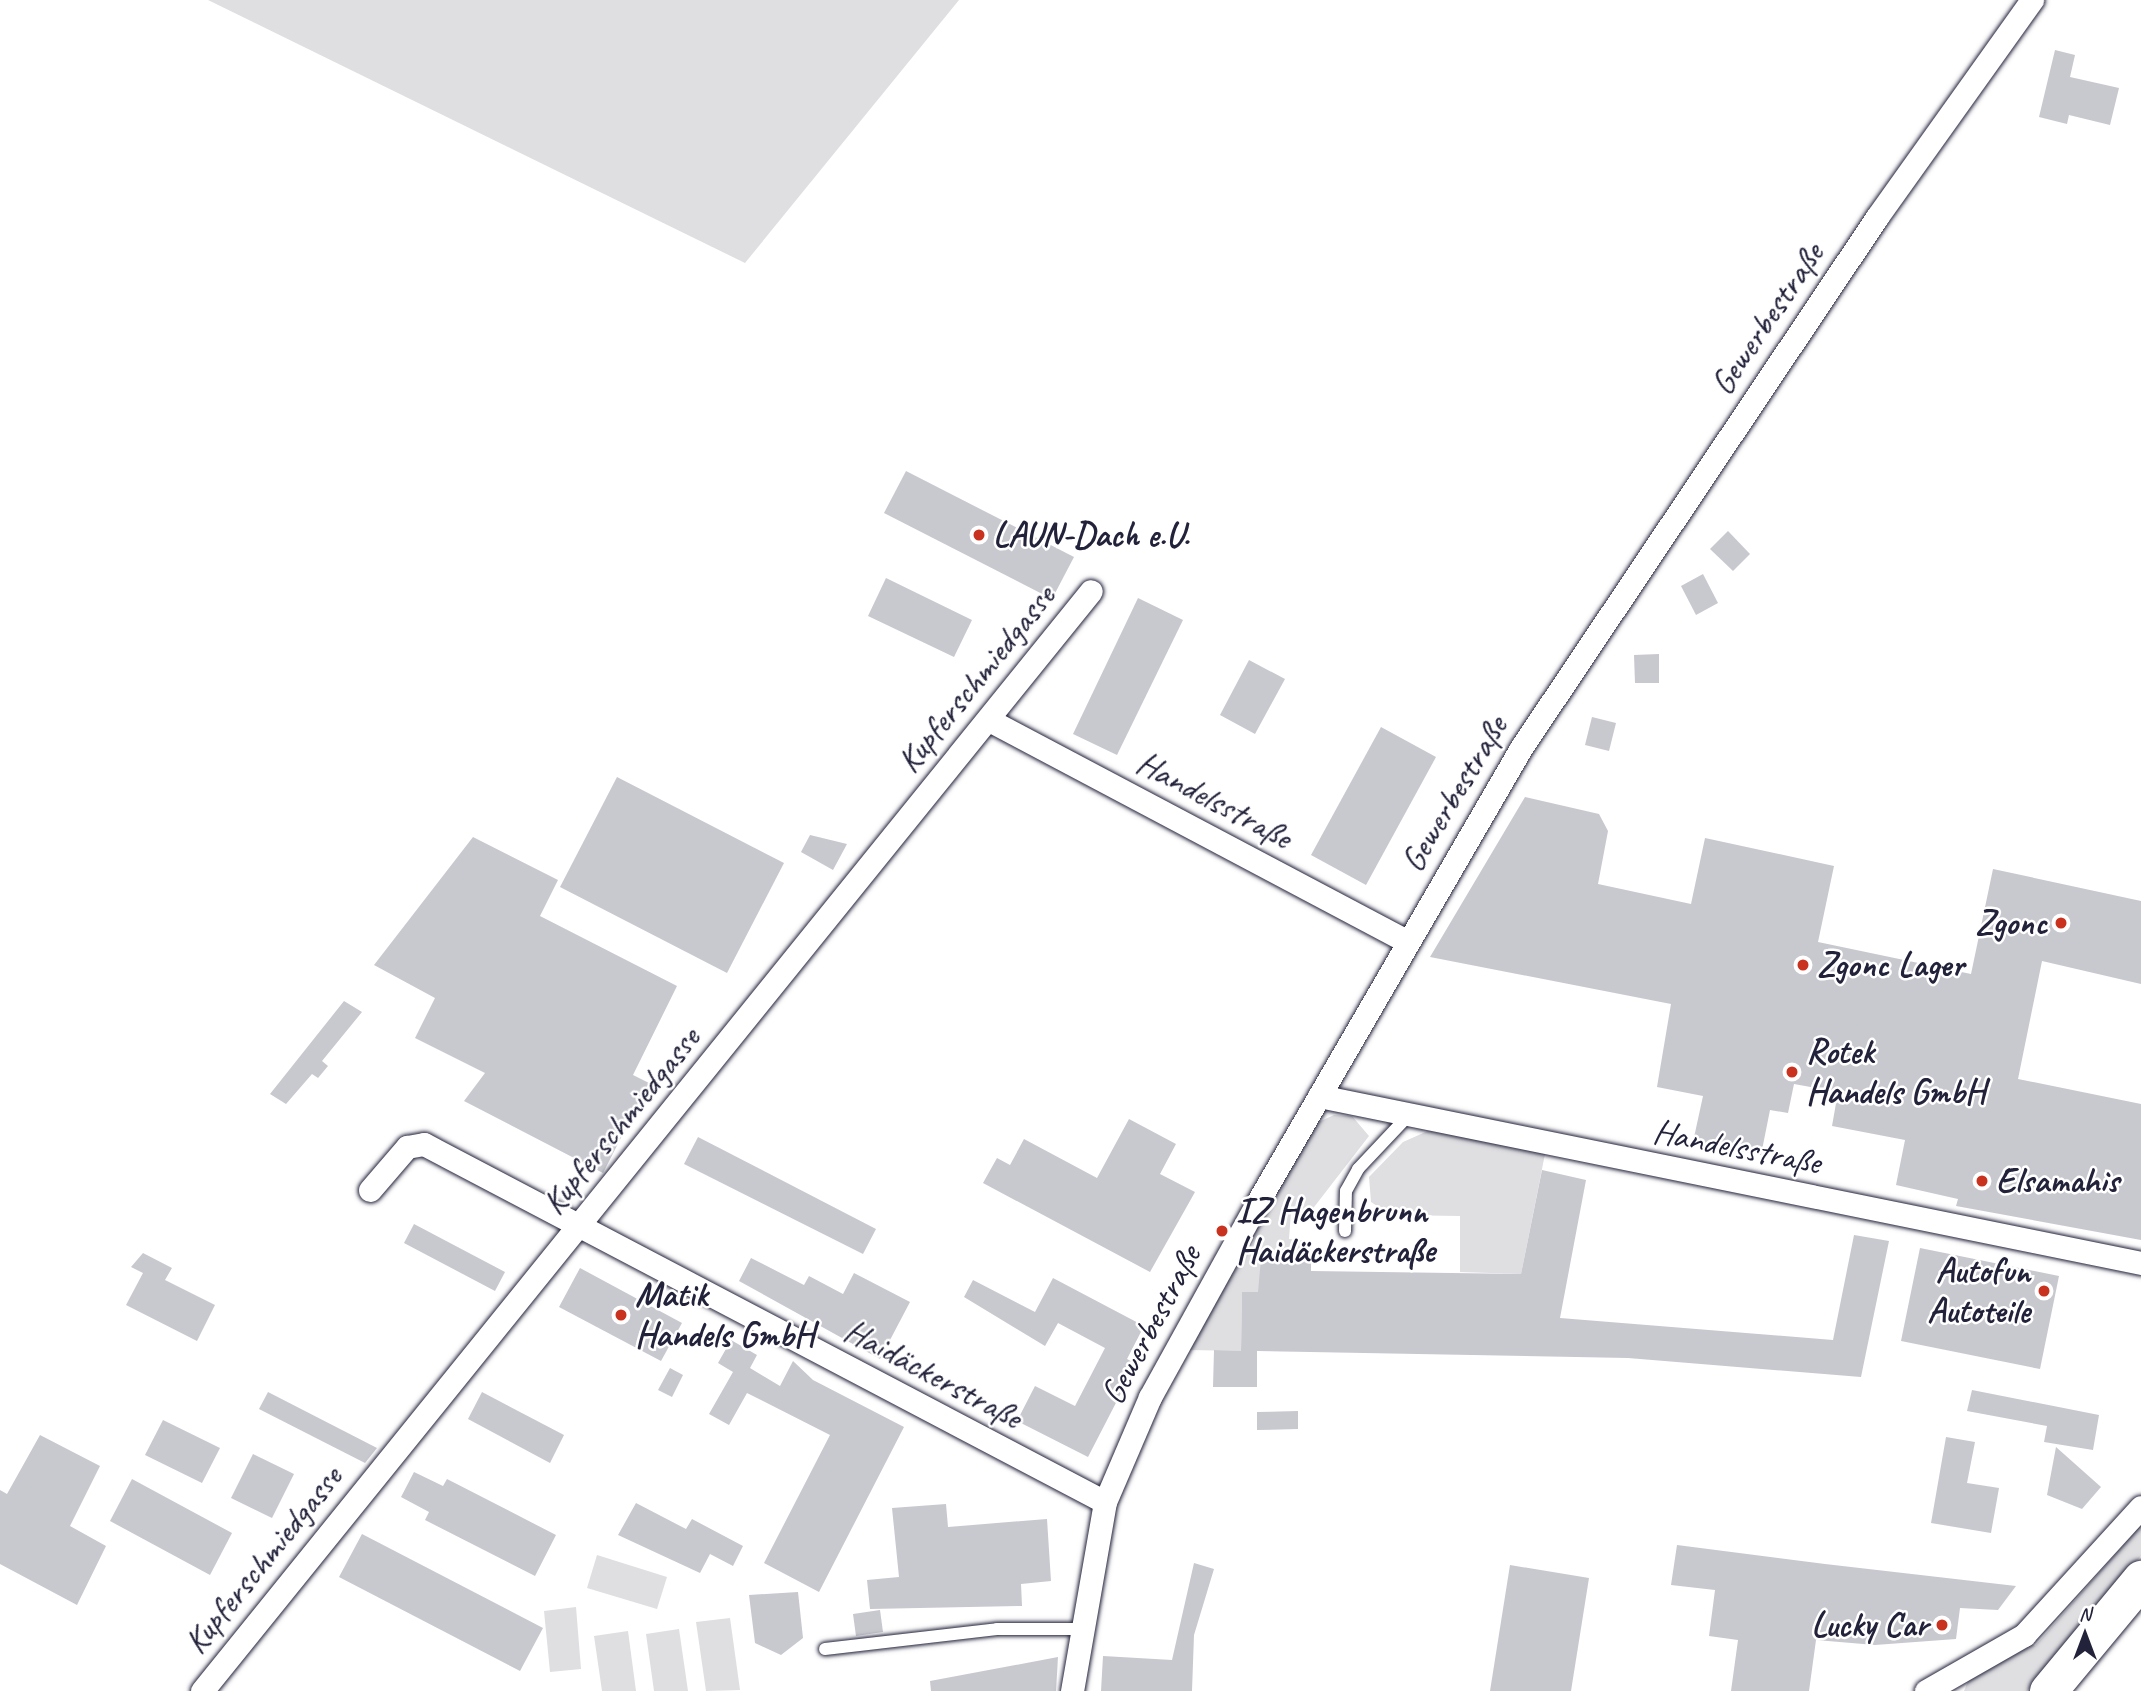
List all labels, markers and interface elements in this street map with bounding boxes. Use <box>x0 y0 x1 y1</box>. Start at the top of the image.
street label: Gewerbestraße <box>1701 235 1833 403</box>
place label: LAUN-Dach e.U. <box>993 514 1189 556</box>
marker: LAUN-Dach e.U. <box>971 527 987 543</box>
street label: Kupferschmiedgasse <box>888 577 1064 781</box>
street label: Gewerbestraße <box>1391 709 1517 879</box>
street label: Handelsstraße <box>1129 742 1299 858</box>
place label: Zgonc <box>1975 902 2047 944</box>
marker: Zgonc <box>2053 915 2069 931</box>
place label: Zgonc Lager <box>1817 944 1965 986</box>
marker: Zgonc Lager <box>1795 957 1811 973</box>
street label: Kupferschmiedgasse <box>533 1019 709 1223</box>
place label: Rotek Handels GmbH <box>1806 1031 1984 1113</box>
marker: Rotek Handels GmbH <box>1784 1064 1800 1080</box>
street label: Handelsstraße <box>1650 1110 1824 1184</box>
place label: Elsamahis <box>1996 1160 2119 1202</box>
marker: Elsamahis <box>1974 1173 1990 1189</box>
place label: IZ Hagenbrunn Haidäckerstraße <box>1236 1190 1434 1272</box>
marker: IZ Hagenbrunn Haidäckerstraße <box>1214 1223 1230 1239</box>
street label: Gewerbestraße <box>1092 1238 1210 1412</box>
place label: Autofun Autoteile <box>1927 1250 2030 1332</box>
place label: Matik Handels GmbH <box>635 1274 813 1356</box>
marker: Autofun Autoteile <box>2036 1283 2052 1299</box>
marker: Matik Handels GmbH <box>613 1307 629 1323</box>
street label: Haidäckerstraße <box>837 1310 1029 1438</box>
street label: Kupferschmiedgasse <box>175 1458 351 1662</box>
north arrow <box>2050 1600 2120 1670</box>
text: N <box>2079 1602 2091 1626</box>
place label: Lucky Car <box>1810 1604 1928 1646</box>
marker: Lucky Car <box>1934 1617 1950 1633</box>

